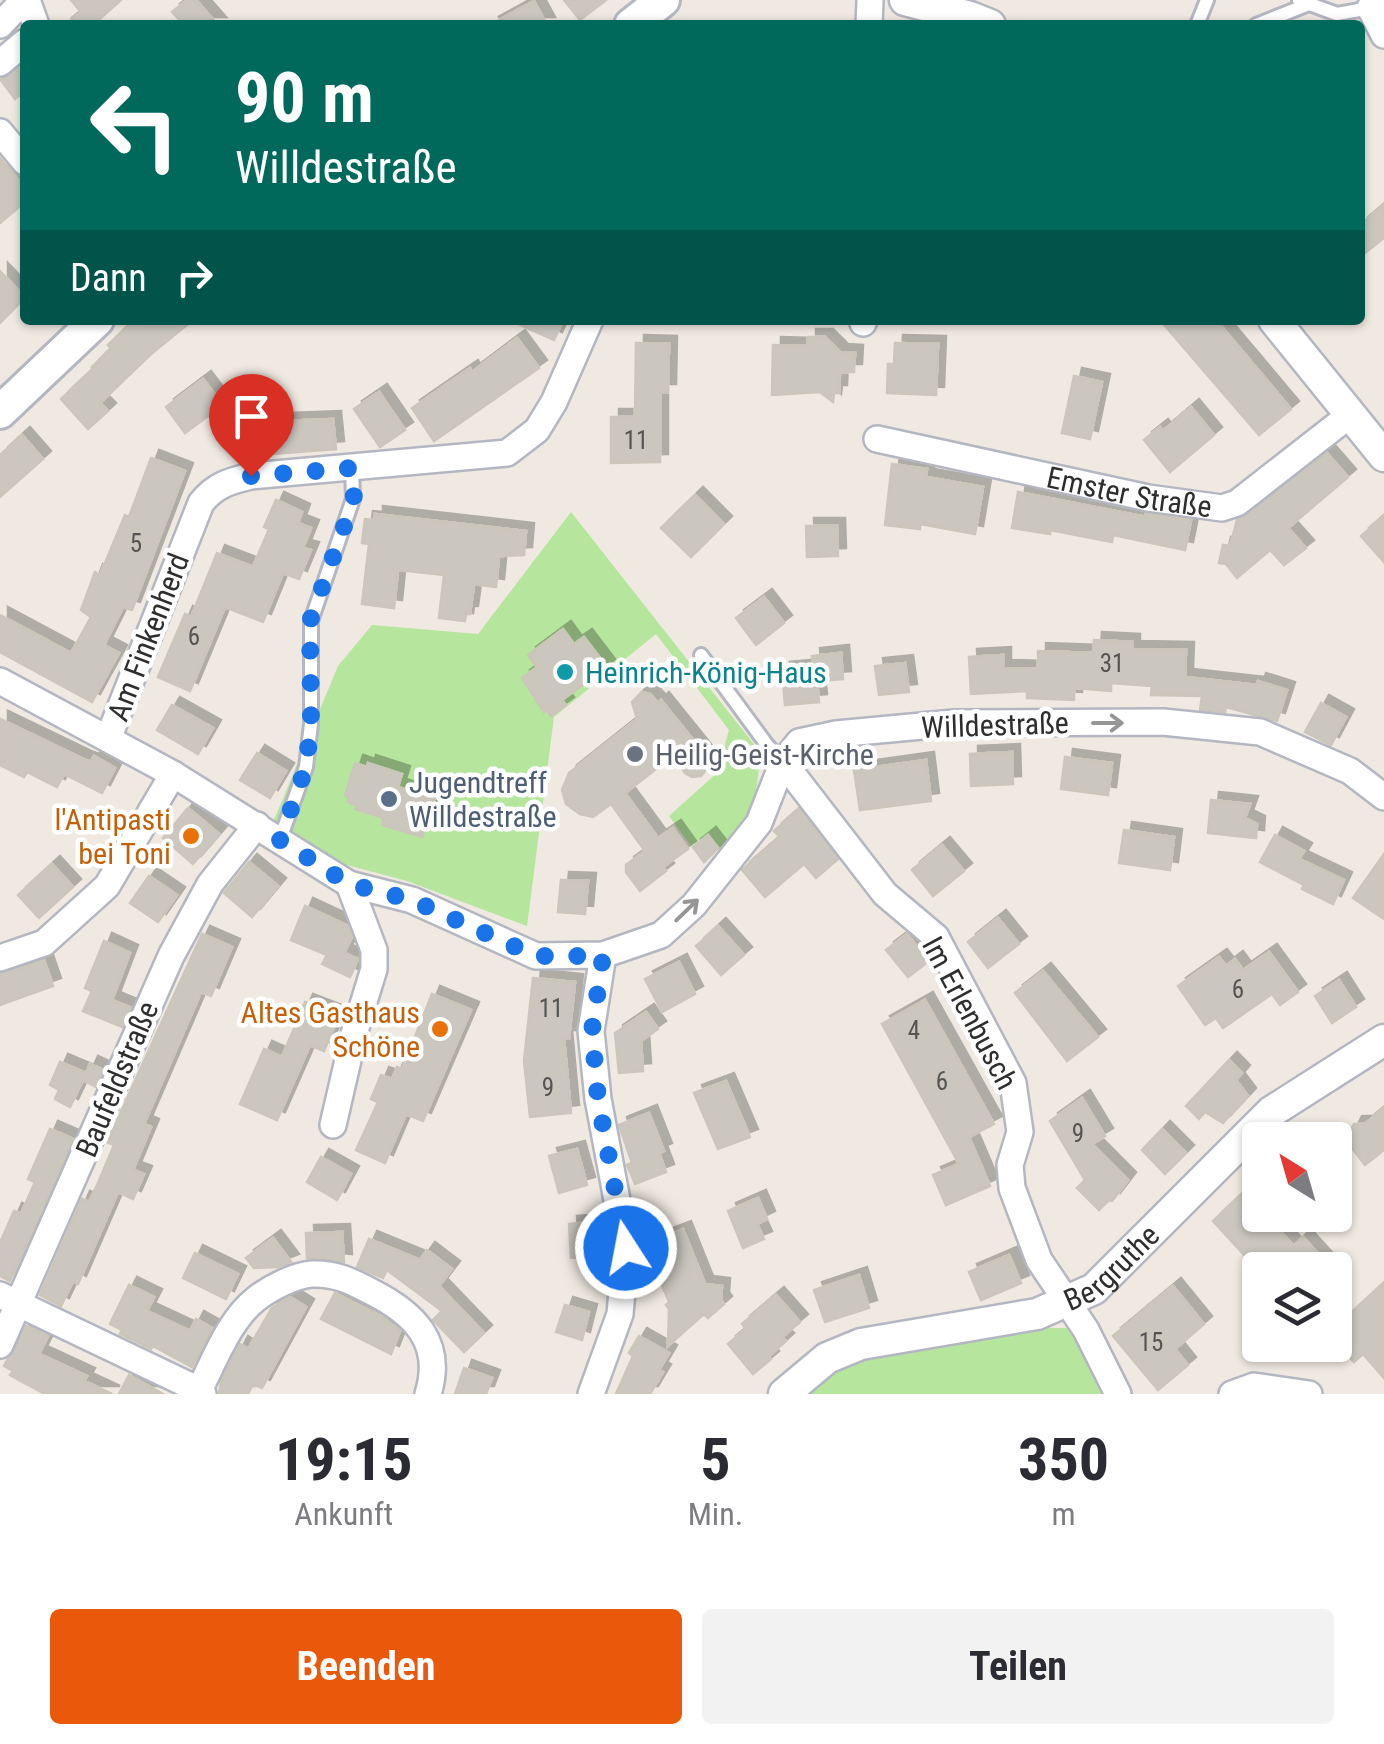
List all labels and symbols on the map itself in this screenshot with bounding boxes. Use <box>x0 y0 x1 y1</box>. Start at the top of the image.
pin <box>209 374 294 477</box>
house number: 11 <box>624 426 648 455</box>
street label: Emster Straße <box>1044 459 1214 524</box>
house number: 5 <box>130 529 142 558</box>
street label: Am Finkenherd <box>100 548 196 726</box>
house number: 6 <box>188 622 200 651</box>
house number: 31 <box>1100 649 1124 678</box>
place label: Heinrich-König-Haus <box>585 655 827 690</box>
marker: Heinrich-König-Haus <box>554 661 576 683</box>
street label: Willdestraße <box>921 705 1069 745</box>
one-way arrow <box>1091 713 1123 732</box>
place label: Heilig-Geist-Kirche <box>655 737 874 772</box>
marker: Heilig-Geist-Kirche <box>624 743 646 765</box>
place label: Jugendtreff Willdestraße <box>409 765 557 834</box>
marker: Jugendtreff Willdestraße <box>378 788 400 810</box>
place label: l'Antipasti bei Toni <box>54 802 171 871</box>
marker: l'Antipasti bei Toni <box>180 825 202 847</box>
one-way arrow <box>675 898 699 922</box>
street label: Im Erlenbusch <box>915 931 1025 1095</box>
house number: 6 <box>1232 975 1244 1004</box>
house number: 11 <box>539 994 563 1023</box>
place label: Altes Gasthaus Schöne <box>241 995 420 1064</box>
street label: Baufeldstraße <box>69 996 165 1162</box>
house number: 4 <box>908 1016 920 1045</box>
marker: Altes Gasthaus Schöne <box>429 1018 451 1040</box>
house number: 6 <box>936 1067 948 1096</box>
house number: 9 <box>542 1073 554 1102</box>
house number: 9 <box>1072 1119 1084 1148</box>
north arrow <box>1242 1122 1352 1232</box>
position arrow <box>574 1196 678 1300</box>
street label: Bergruthe <box>1058 1217 1166 1318</box>
house number: 15 <box>1139 1328 1163 1357</box>

